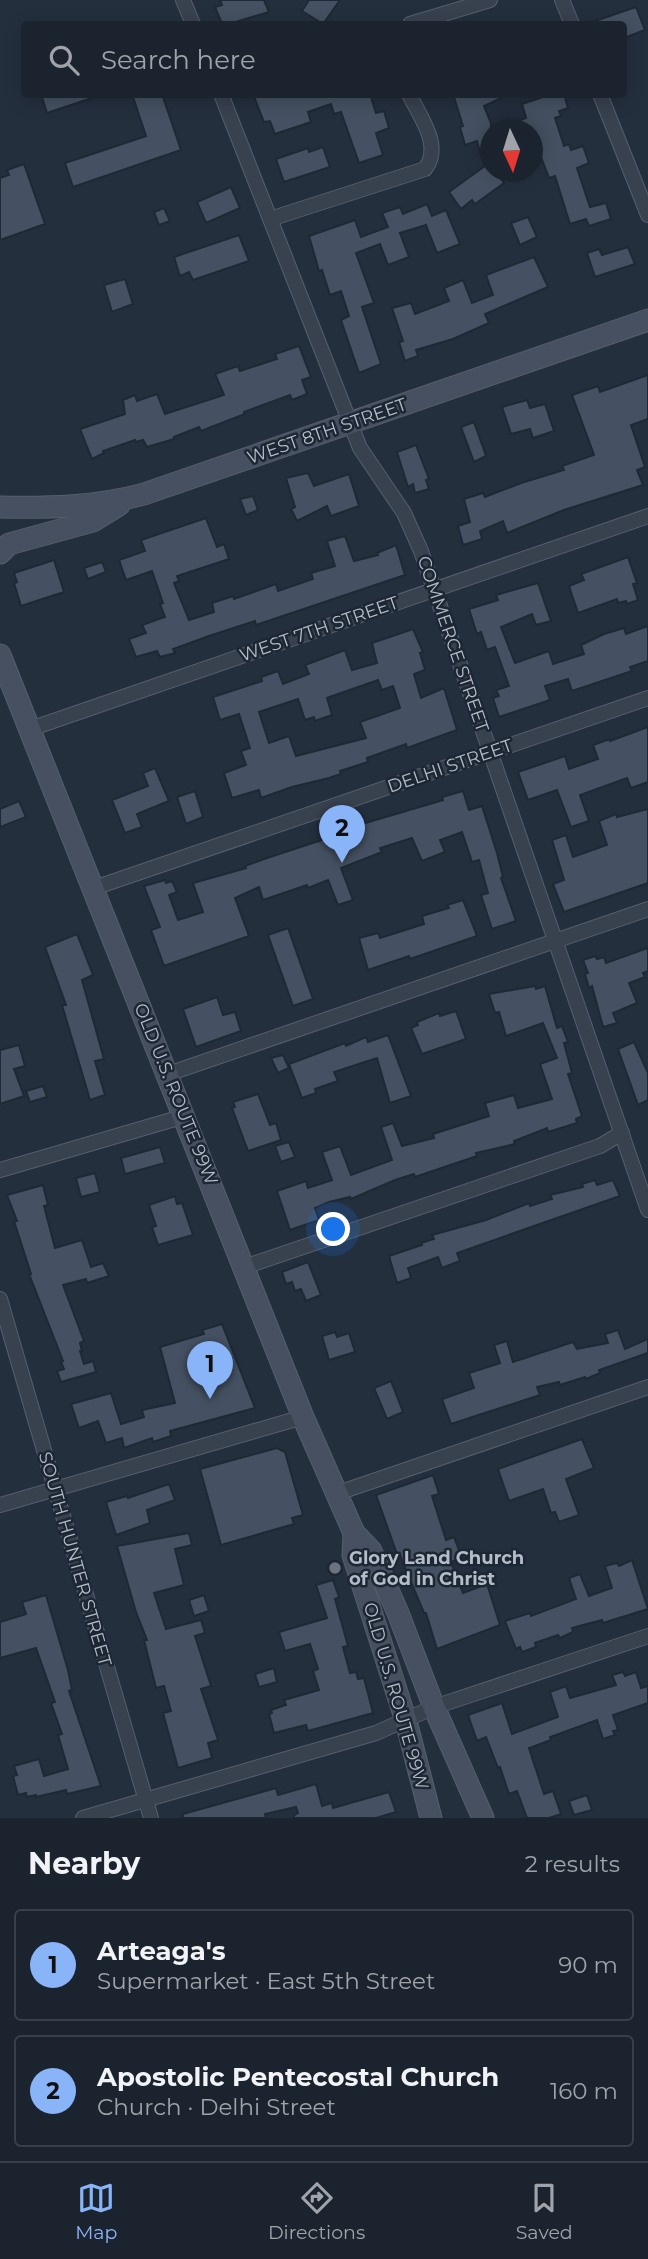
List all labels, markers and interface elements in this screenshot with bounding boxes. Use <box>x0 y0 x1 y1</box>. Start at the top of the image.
search box <box>21 21 627 98</box>
icon: search <box>45 41 83 79</box>
text: Search here <box>101 44 256 76</box>
north arrow <box>480 119 543 182</box>
street label: WEST 8TH STREET <box>244 393 410 469</box>
street label: COMMERCE STREET <box>413 553 494 736</box>
street label: WEST 7TH STREET <box>237 591 402 667</box>
street label: DELHI STREET <box>385 734 516 798</box>
pin: 2 <box>319 805 365 863</box>
street label: OLD U.S. ROUTE 99W <box>129 1000 223 1188</box>
your location <box>316 1212 350 1246</box>
pin: 1 <box>187 1341 233 1399</box>
street label: SOUTH HUNTER STREET <box>34 1449 116 1669</box>
place label: Glory Land Church of God in Christ <box>349 1547 524 1590</box>
marker: Glory Land Church of God in Christ <box>327 1560 343 1576</box>
street label: OLD U.S. ROUTE 99W <box>359 1600 433 1792</box>
text: Nearby <box>28 1845 140 1882</box>
text: 2 results <box>525 1850 620 1878</box>
text: Arteaga's <box>97 1935 226 1967</box>
text: 1 <box>48 1951 58 1979</box>
text: 90 m <box>558 1951 618 1979</box>
text: Supermarket · East 5th Street <box>97 1967 435 1995</box>
text: Apostolic Pentecostal Church <box>97 2061 499 2093</box>
text: 2 <box>46 2077 60 2105</box>
text: 160 m <box>550 2077 618 2105</box>
text: Church · Delhi Street <box>97 2093 336 2121</box>
tab: Map <box>75 2179 117 2244</box>
tab: Directions <box>268 2179 365 2244</box>
tab: Saved <box>516 2179 573 2244</box>

